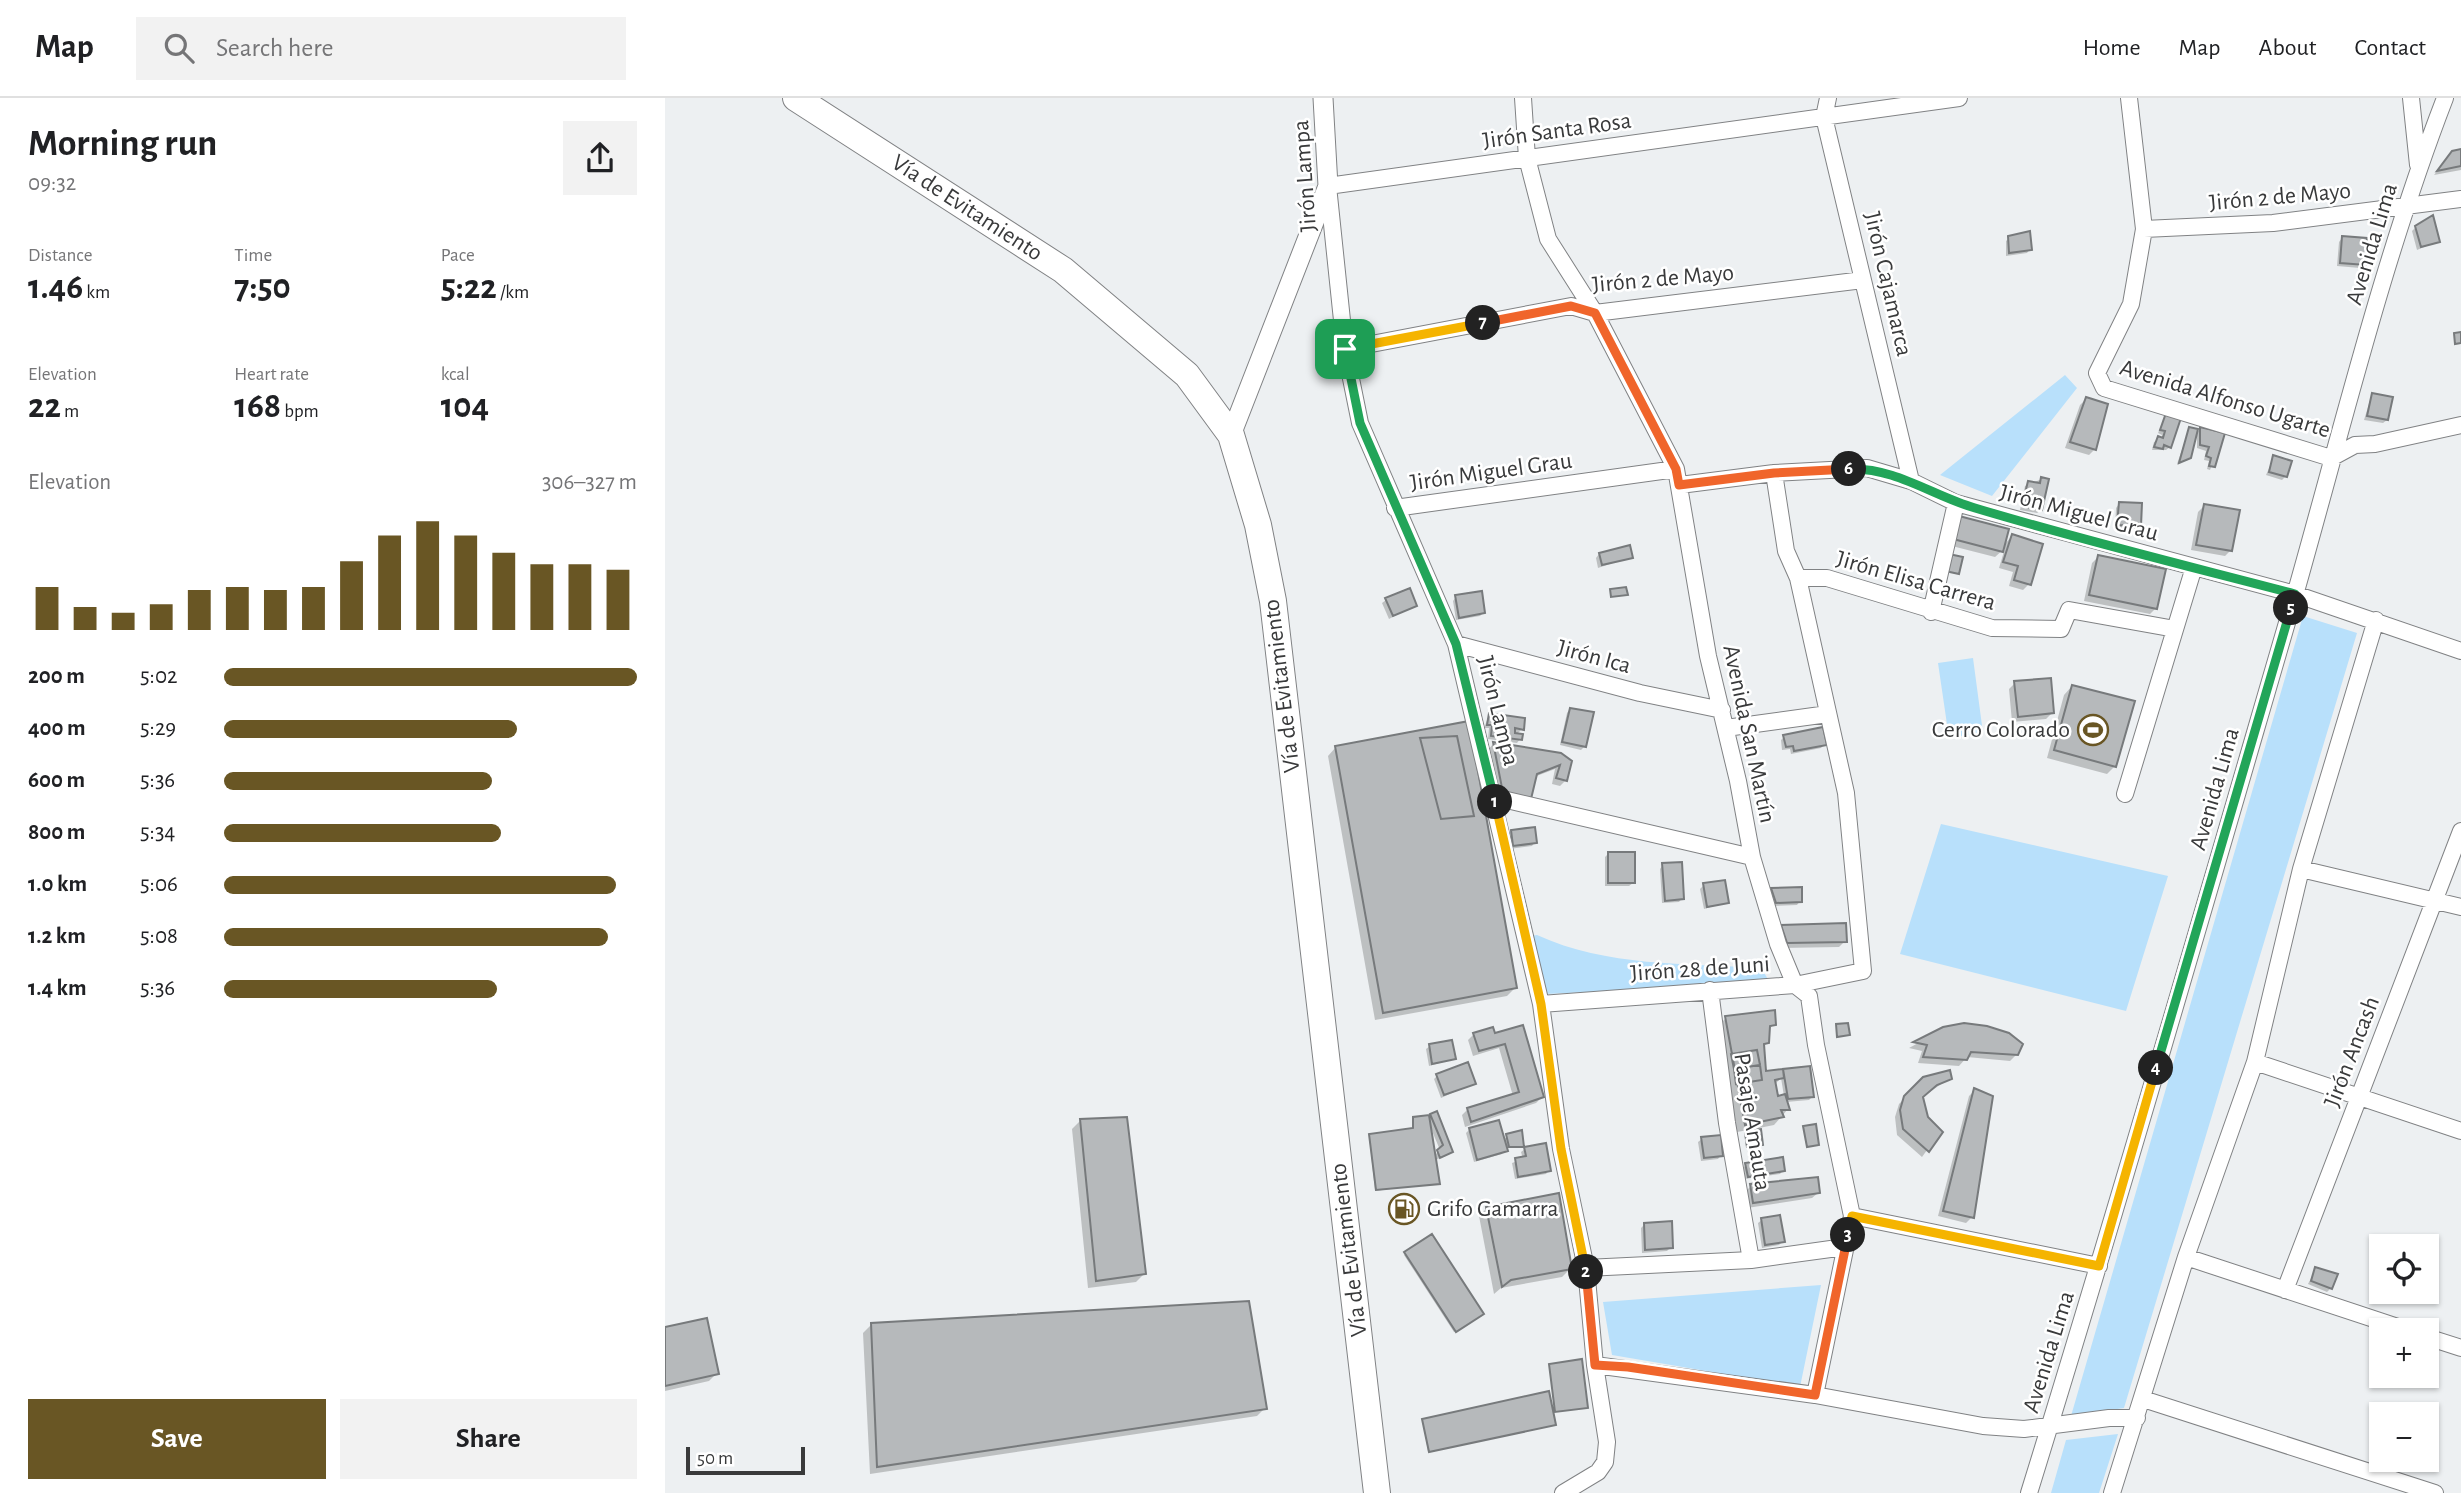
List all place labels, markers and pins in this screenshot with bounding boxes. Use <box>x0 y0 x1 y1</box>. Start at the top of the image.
pin: 7 <box>1465 306 1501 341</box>
pin <box>1315 319 1375 379</box>
pin: 6 <box>1831 452 1867 486</box>
pin: 5 <box>2273 590 2309 626</box>
sports icon: Cerro Colorado <box>2076 713 2110 747</box>
place label: Cerro Colorado <box>1932 718 2070 742</box>
pin: 1 <box>1477 784 1513 820</box>
pin: 4 <box>2139 1051 2173 1086</box>
fuel station icon: Grifo Gamarra <box>1387 1192 1421 1226</box>
place label: Grifo Gamarra <box>1427 1197 1558 1221</box>
pin: 3 <box>1831 1218 1865 1252</box>
pin: 2 <box>1569 1254 1604 1290</box>

